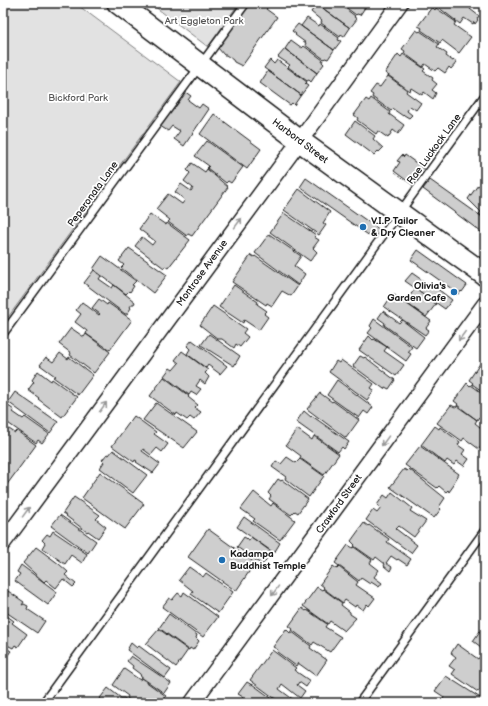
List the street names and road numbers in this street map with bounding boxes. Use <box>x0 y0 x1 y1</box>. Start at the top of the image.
street label: Rae Luckock Lane <box>404 111 464 187</box>
street label: Harbord Street <box>270 116 330 166</box>
street label: Peperonata Lane <box>65 159 121 229</box>
street label: Montrose Avenue <box>174 237 230 309</box>
street label: Crawford Street <box>313 472 365 536</box>

